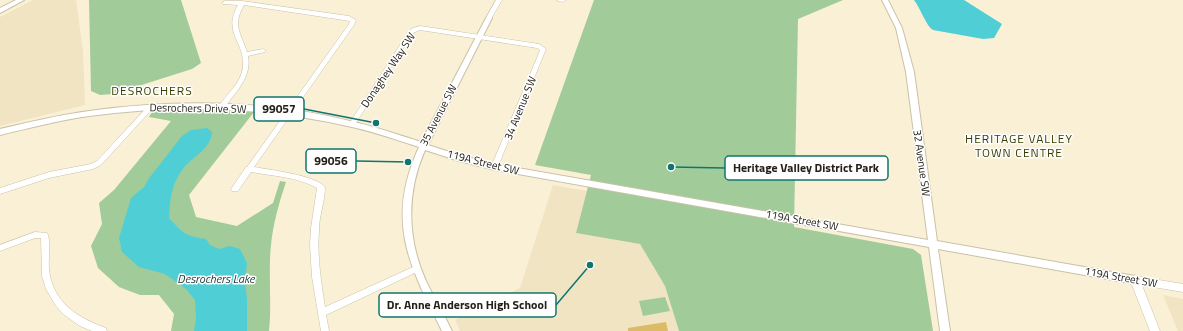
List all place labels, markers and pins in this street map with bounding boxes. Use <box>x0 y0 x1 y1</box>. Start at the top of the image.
callout: 99057 <box>254 97 304 121</box>
callout: 99056 <box>306 149 356 173</box>
callout: Heritage Valley District Park <box>725 156 888 180</box>
callout: Dr. Anne Anderson High School <box>379 293 556 317</box>

